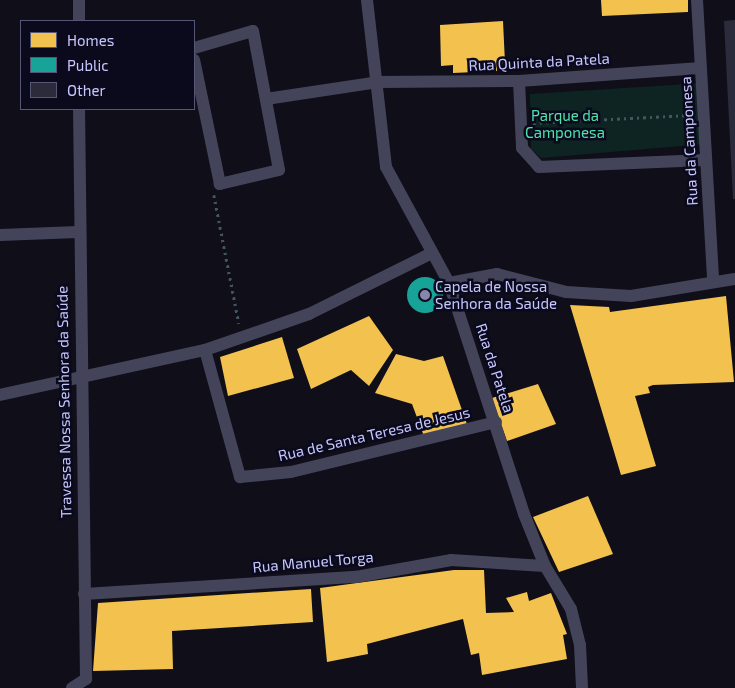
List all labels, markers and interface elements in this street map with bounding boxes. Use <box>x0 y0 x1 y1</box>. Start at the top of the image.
legend <box>20 20 195 110</box>
text: Homes <box>67 31 114 49</box>
street label: Rua Quinta da Patela <box>468 49 610 75</box>
text: Public <box>67 56 108 74</box>
street label: Rua da Camponesa <box>677 76 701 206</box>
text: Other <box>67 81 106 99</box>
park label: Parque da Camponesa <box>525 106 605 141</box>
place label: Capela de Nossa Senhora da Saúde <box>435 277 557 312</box>
street label: Travessa Nossa Senhora da Saúde <box>53 286 75 518</box>
marker: Capela de Nossa Senhora da Saúde <box>419 289 431 301</box>
street label: Rua da Patela <box>472 321 518 415</box>
street label: Rua de Santa Teresa de Jesus <box>276 403 472 465</box>
street label: Rua Manuel Torga <box>251 548 375 576</box>

